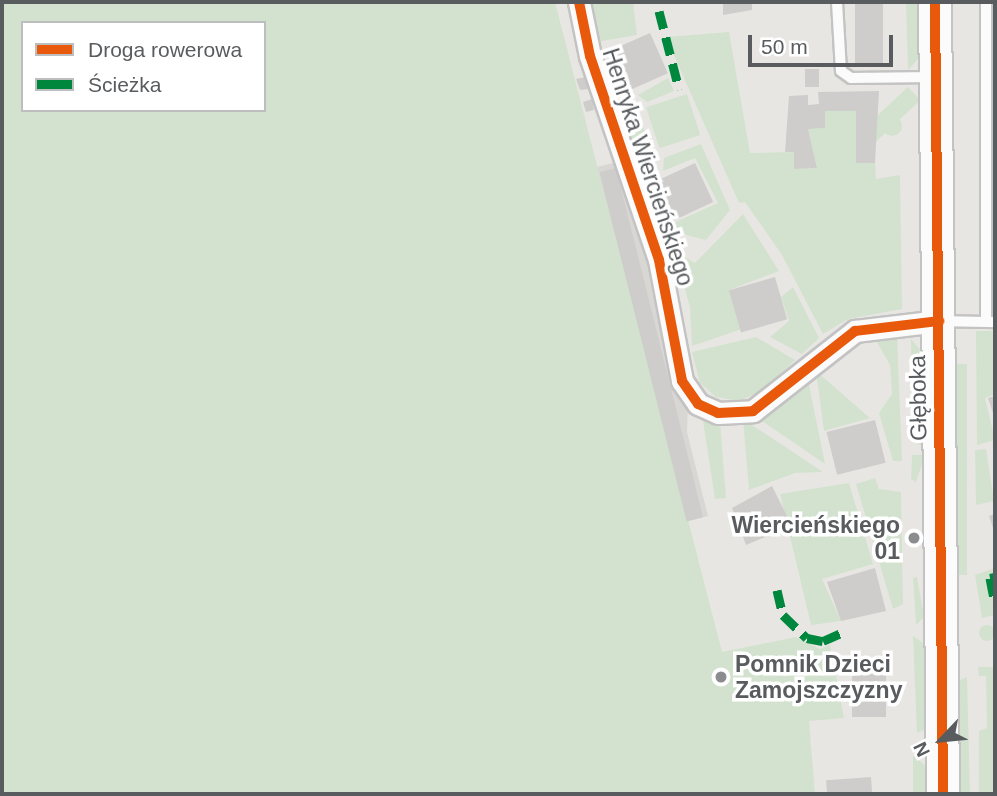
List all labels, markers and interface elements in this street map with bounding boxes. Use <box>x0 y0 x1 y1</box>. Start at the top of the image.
legend <box>21 21 266 112</box>
scale bar <box>752 21 897 65</box>
text: 50 m <box>761 35 808 58</box>
text: Droga rowerowa <box>88 38 242 61</box>
street label: Henryka Wiercieńskiego <box>597 45 699 289</box>
text: Ścieżka <box>88 73 162 96</box>
street label: Głęboka <box>903 355 933 441</box>
place label: Wiercieńskiego 01 <box>731 511 900 565</box>
marker: Wiercieńskiego 01 <box>906 530 922 546</box>
place label: Pomnik Dzieci Zamojszczyzny <box>735 650 902 704</box>
marker: Pomnik Dzieci Zamojszczyzny <box>713 669 729 685</box>
north arrow <box>906 705 976 775</box>
text: N <box>909 739 934 760</box>

